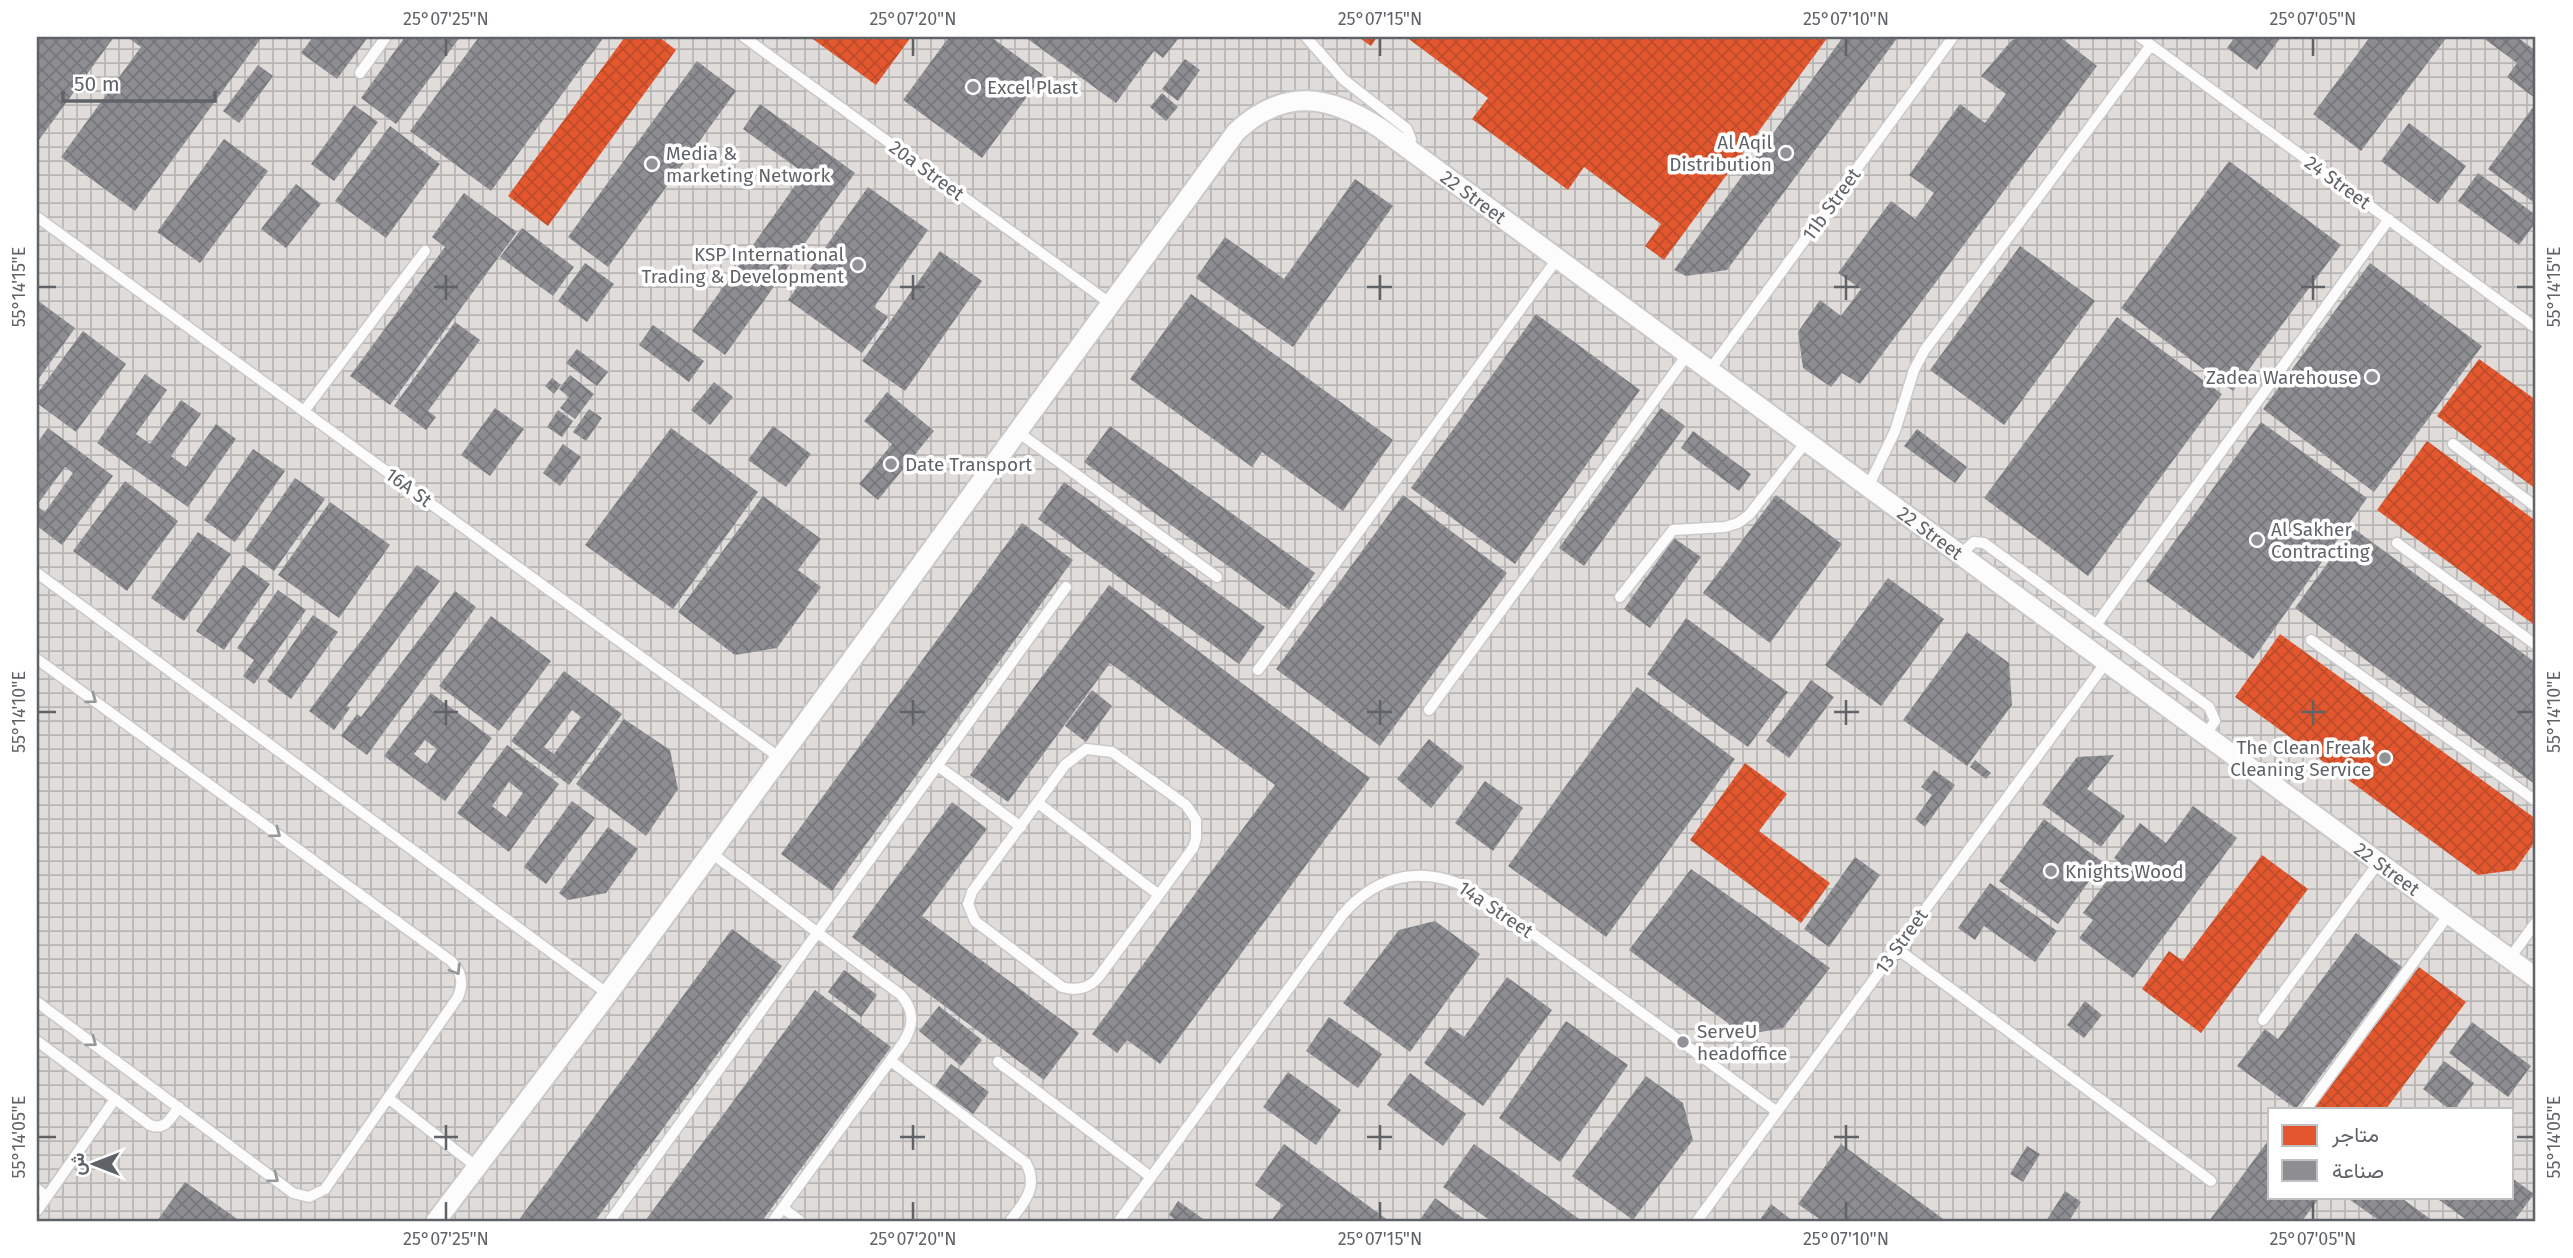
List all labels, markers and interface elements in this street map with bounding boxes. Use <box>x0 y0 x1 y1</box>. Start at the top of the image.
text: 25°07'25"N <box>403 8 489 30</box>
text: 25°07'20"N <box>869 8 957 30</box>
text: 25°07'15"N <box>1338 8 1422 30</box>
text: 25°07'10"N <box>1803 8 1889 30</box>
text: 25°07'05"N <box>2270 8 2356 30</box>
scale bar <box>63 60 215 104</box>
text: 50 m <box>74 71 120 97</box>
place label: Excel Plast <box>987 76 1078 99</box>
marker: Excel Plast <box>965 79 981 95</box>
place label: Al Aqil Distribution <box>1669 131 1772 176</box>
street label: 20a Street <box>885 136 969 205</box>
place label: Media & marketing Network <box>666 142 830 187</box>
marker: Al Aqil Distribution <box>1778 145 1794 161</box>
street label: 24 Street <box>2300 151 2375 214</box>
marker: Media & marketing Network <box>644 156 660 172</box>
street label: 11b Street <box>1797 163 1865 245</box>
street label: 22 Street <box>1436 166 1511 229</box>
place label: KSP International Trading & Development <box>641 243 844 288</box>
text: 55°14'15"E <box>8 247 30 327</box>
text: 55°14'15"E <box>2543 247 2565 327</box>
marker: KSP International Trading & Development <box>850 257 866 273</box>
place label: Zadea Warehouse <box>2206 366 2358 389</box>
marker: Zadea Warehouse <box>2364 369 2380 385</box>
place label: Date Transport <box>905 453 1032 476</box>
marker: Date Transport <box>883 456 899 472</box>
street label: 16A St <box>381 463 436 512</box>
street label: 22 Street <box>1893 502 1967 565</box>
place label: Al Sakher Contracting <box>2271 518 2370 563</box>
marker: Al Sakher Contracting <box>2249 532 2265 548</box>
text: 55°14'10"E <box>8 671 30 753</box>
text: 55°14'10"E <box>2543 671 2565 753</box>
one-way arrow <box>84 691 97 703</box>
place label: The Clean Freak Cleaning Service <box>2230 736 2371 781</box>
marker: The Clean Freak Cleaning Service <box>2377 750 2393 766</box>
one-way arrow <box>268 825 280 837</box>
street label: 22 Street <box>2350 837 2424 901</box>
place label: Knights Wood <box>2065 860 2184 883</box>
marker: Knights Wood <box>2043 863 2059 879</box>
street label: 14a Street <box>1454 876 1538 943</box>
street label: 13 Street <box>1870 904 1933 978</box>
one-way arrow <box>447 962 460 975</box>
place label: ServeU headoffice <box>1697 1020 1787 1065</box>
one-way arrow <box>84 1034 96 1047</box>
marker: ServeU headoffice <box>1675 1034 1691 1050</box>
text: 55°14'05"E <box>8 1096 30 1178</box>
text: 55°14'05"E <box>2543 1096 2565 1178</box>
legend <box>2268 1108 2514 1198</box>
text: متاجر <box>2331 1122 2379 1148</box>
north arrow <box>60 1128 130 1198</box>
text: ش <box>66 1152 89 1175</box>
text: صناعة <box>2332 1158 2384 1184</box>
one-way arrow <box>266 1170 279 1183</box>
text: 25°07'25"N <box>403 1228 489 1250</box>
text: 25°07'20"N <box>869 1228 957 1250</box>
text: 25°07'15"N <box>1338 1228 1422 1250</box>
text: 25°07'10"N <box>1803 1228 1889 1250</box>
text: 25°07'05"N <box>2270 1228 2356 1250</box>

